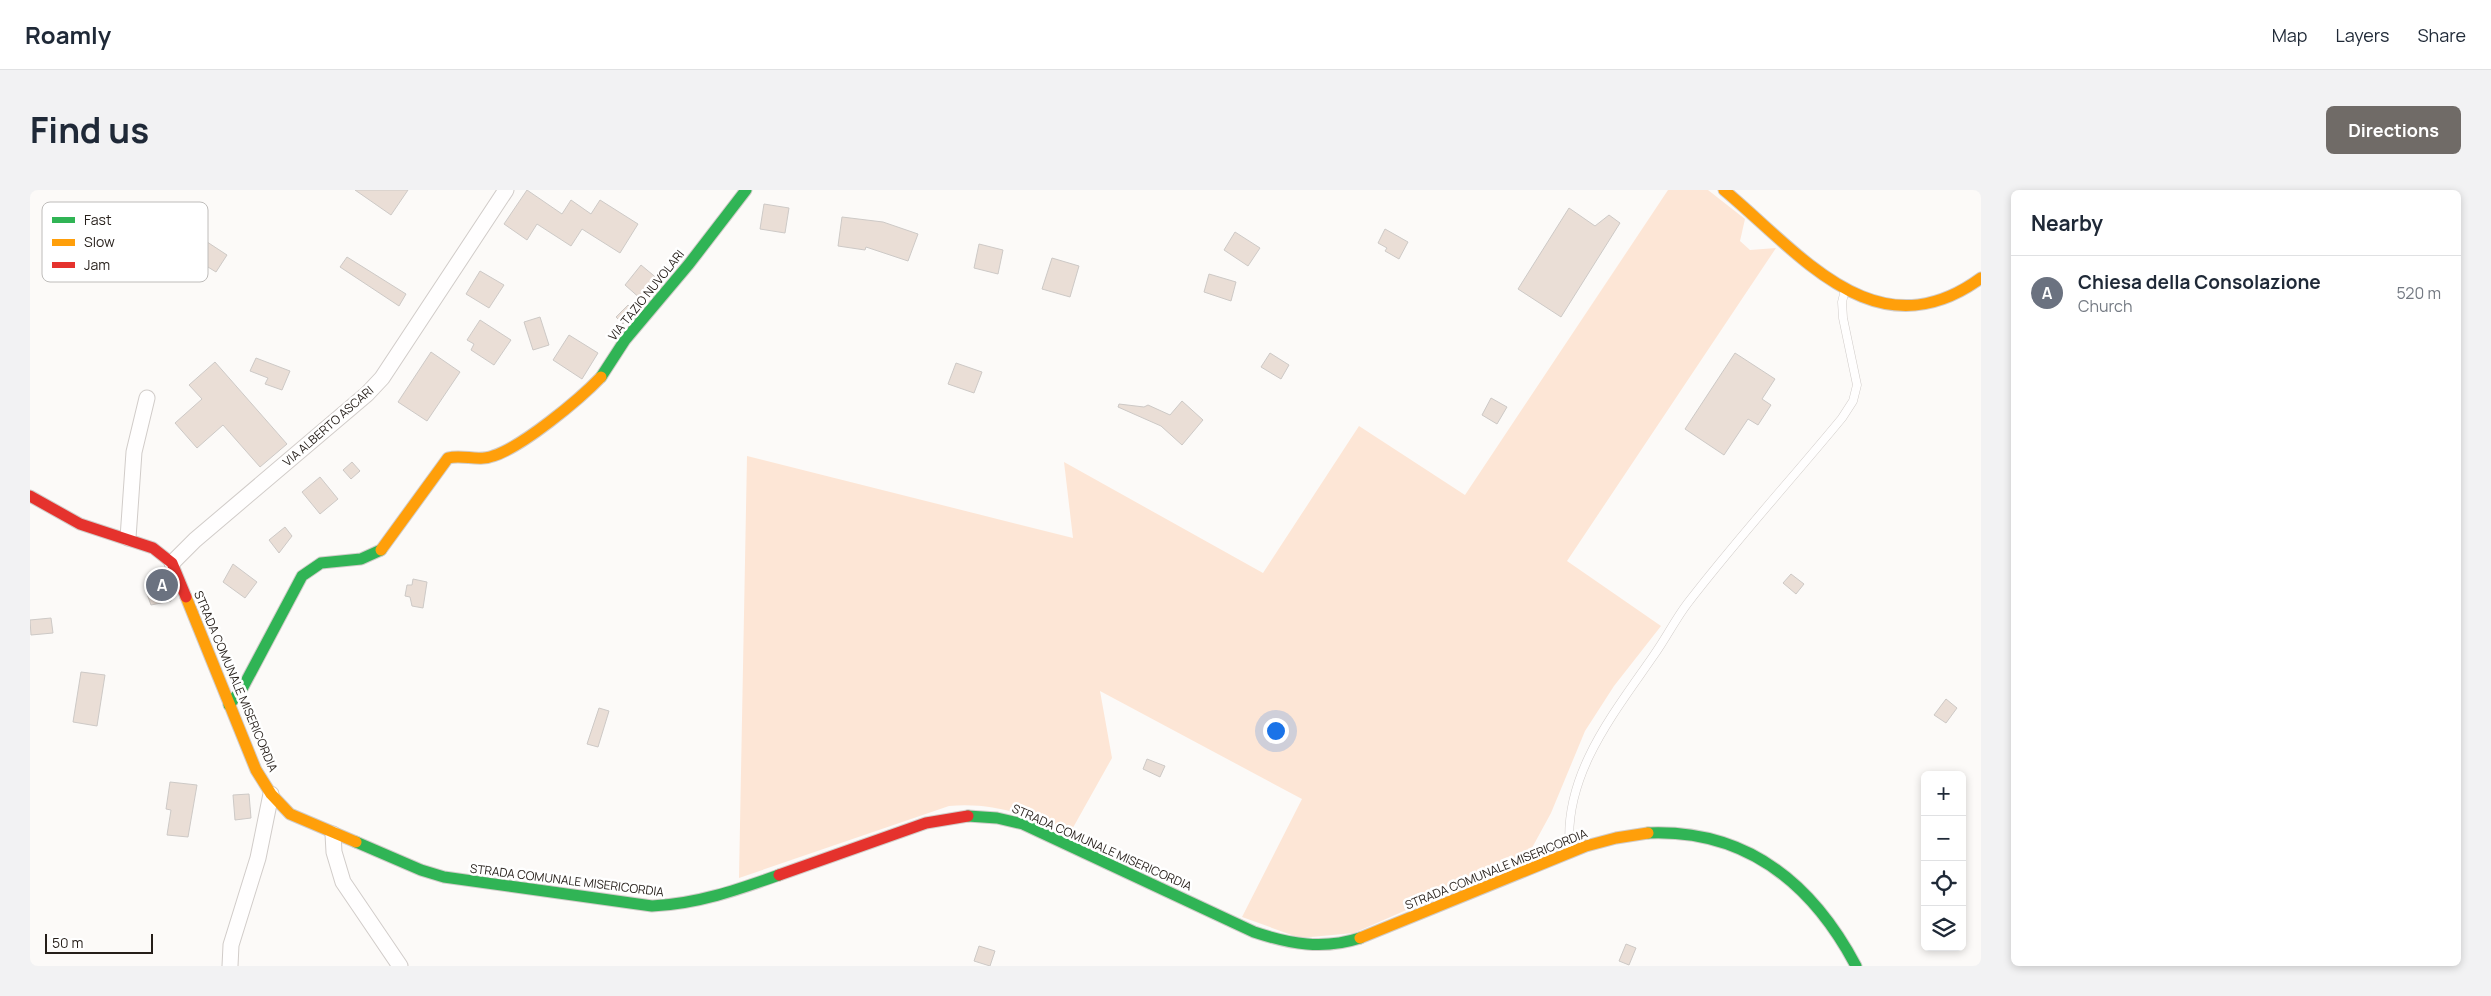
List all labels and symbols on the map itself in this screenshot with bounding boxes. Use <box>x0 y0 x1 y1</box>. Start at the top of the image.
legend <box>42 202 208 282</box>
text: Fast <box>84 210 112 229</box>
text: Slow <box>84 232 115 251</box>
street label: VIA TAZIO NUVOLARI <box>604 246 688 344</box>
text: Jam <box>84 255 110 274</box>
street label: VIA ALBERTO ASCARI <box>279 382 377 470</box>
pin: A <box>146 566 178 604</box>
street label: STRADA COMUNALE MISERICORDIA <box>190 588 282 775</box>
your location <box>1263 718 1289 744</box>
street label: STRADA COMUNALE MISERICORDIA <box>1009 800 1195 895</box>
street label: STRADA COMUNALE MISERICORDIA <box>1402 824 1590 913</box>
street label: STRADA COMUNALE MISERICORDIA <box>469 860 665 900</box>
scale bar <box>45 931 152 954</box>

